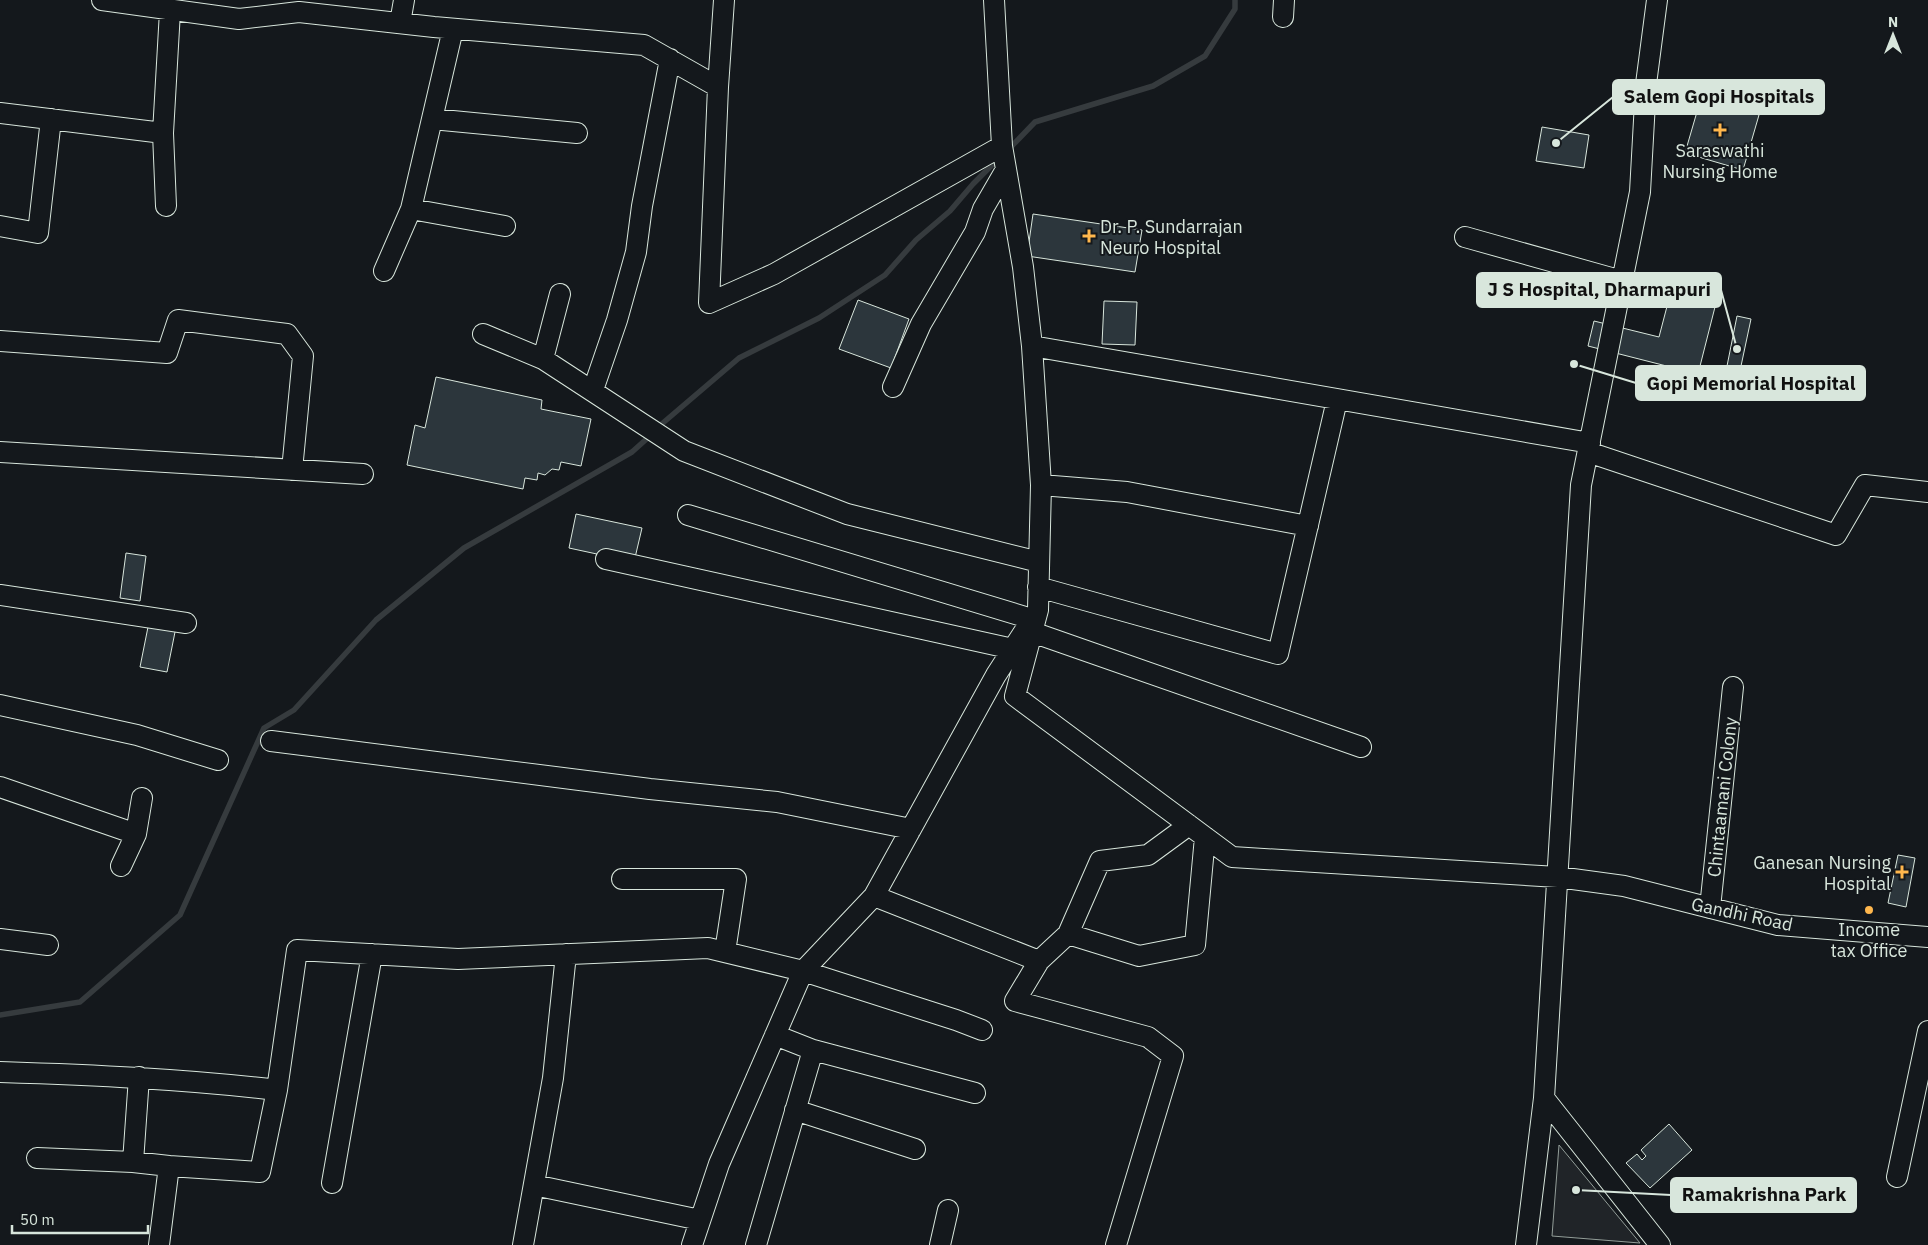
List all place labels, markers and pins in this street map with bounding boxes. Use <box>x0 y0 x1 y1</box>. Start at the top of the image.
callout: Salem Gopi Hospitals <box>1613 80 1824 114</box>
marker: Saraswathi Nursing Home <box>1713 123 1727 137</box>
place label: Saraswathi Nursing Home <box>1662 139 1778 183</box>
place label: Dr. P. Sundarrajan Neuro Hospital <box>1100 215 1243 259</box>
marker: Dr. P. Sundarrajan Neuro Hospital <box>1082 229 1096 243</box>
callout: J S Hospital, Dharmapuri <box>1477 273 1721 307</box>
callout: Gopi Memorial Hospital <box>1636 366 1865 400</box>
place label: Ganesan Nursing Hospital <box>1753 851 1891 895</box>
marker: Ganesan Nursing Hospital <box>1895 865 1909 879</box>
marker: Income tax Office <box>1863 904 1875 916</box>
place label: Income tax Office <box>1831 918 1908 962</box>
callout: Ramakrishna Park <box>1671 1178 1856 1212</box>

